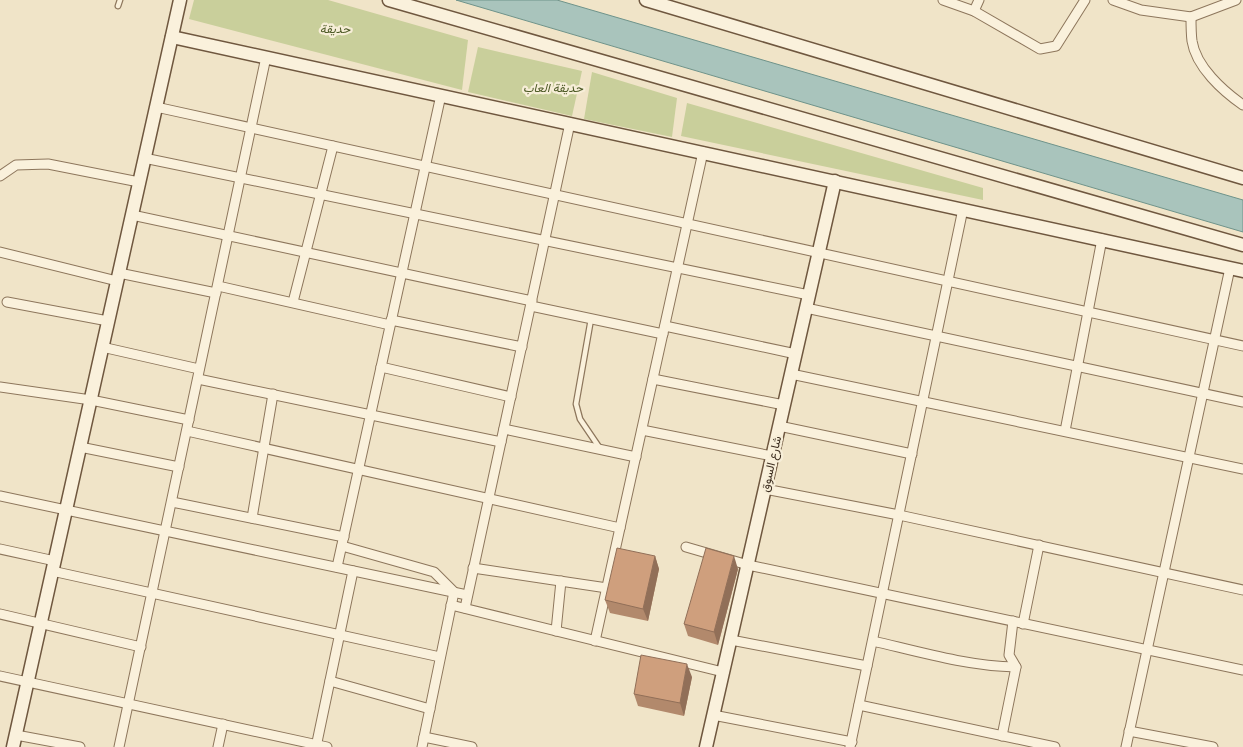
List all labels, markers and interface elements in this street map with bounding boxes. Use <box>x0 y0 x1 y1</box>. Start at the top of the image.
park label: حديقة <box>320 21 351 36</box>
park label: حديقة العاب <box>523 80 584 95</box>
street label: شارع السوق <box>757 434 786 494</box>

